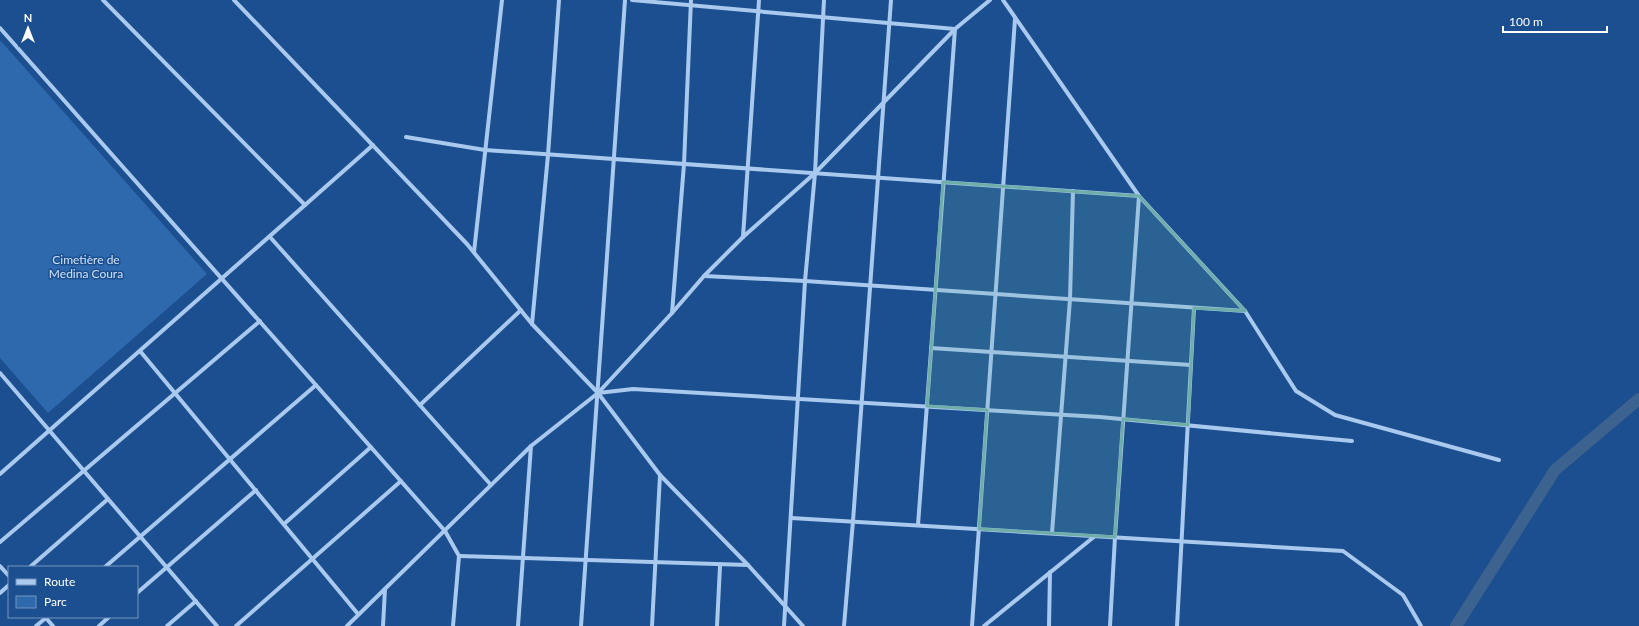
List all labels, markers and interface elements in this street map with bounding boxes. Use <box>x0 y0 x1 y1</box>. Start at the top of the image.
north arrow <box>8 8 48 48</box>
scale bar <box>1503 8 1607 34</box>
text: N <box>24 11 32 24</box>
text: 100 m <box>1509 14 1543 29</box>
park label: Cimetière de Medina Coura <box>49 252 123 281</box>
legend <box>8 566 138 618</box>
text: Route <box>44 574 75 589</box>
text: Parc <box>44 594 67 609</box>

